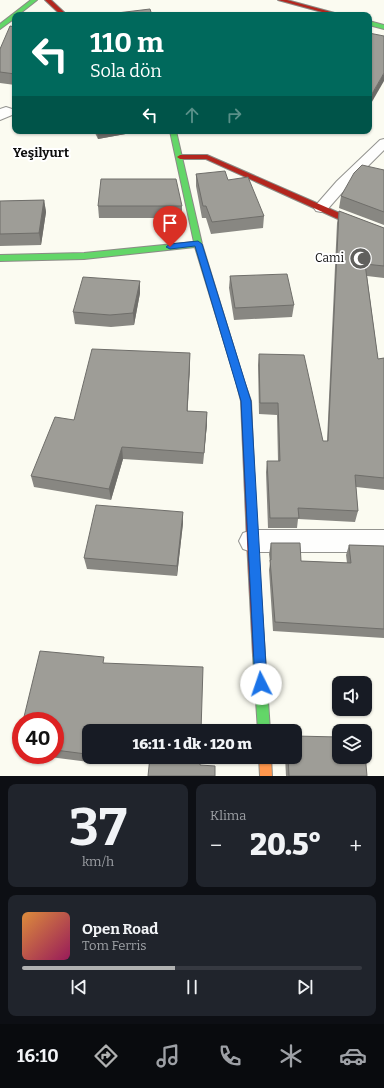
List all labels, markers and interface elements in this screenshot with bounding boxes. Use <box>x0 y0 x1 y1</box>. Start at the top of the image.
text: 110 m <box>90 26 164 59</box>
icon: left <box>24 28 76 80</box>
text: Sola dön <box>90 60 162 82</box>
icon: left <box>139 104 161 126</box>
icon: ahead <box>181 104 203 126</box>
icon: right <box>223 104 245 126</box>
district label: Yeşilyurt <box>13 145 69 160</box>
pin <box>153 206 187 247</box>
icon: arrive <box>159 212 181 234</box>
mosque icon: Cami <box>347 245 373 271</box>
place label: Cami <box>315 251 344 265</box>
position arrow <box>240 663 282 705</box>
map controls <box>332 676 372 764</box>
button: sound <box>332 676 372 716</box>
speed limit sign: 40 <box>12 712 64 764</box>
button: layers <box>332 724 372 764</box>
text: 16:11 · 1 dk · 120 m <box>132 735 252 753</box>
text: 37 <box>69 796 127 859</box>
text: Klima <box>210 808 246 823</box>
text: 20.5° <box>250 827 322 863</box>
text: − <box>210 832 222 859</box>
text: + <box>349 832 362 859</box>
text: km/h <box>82 854 114 869</box>
text: Open Road <box>82 920 158 938</box>
text: Tom Ferris <box>82 938 146 953</box>
icon: previous <box>68 976 90 998</box>
icon: pause <box>181 976 203 998</box>
icon: next <box>294 976 316 998</box>
icon: directions <box>92 1042 120 1070</box>
icon: music <box>154 1042 182 1070</box>
icon: phone <box>216 1042 244 1070</box>
icon: climate <box>277 1042 305 1070</box>
icon: car <box>339 1042 367 1070</box>
text: 16:10 <box>17 1045 59 1067</box>

